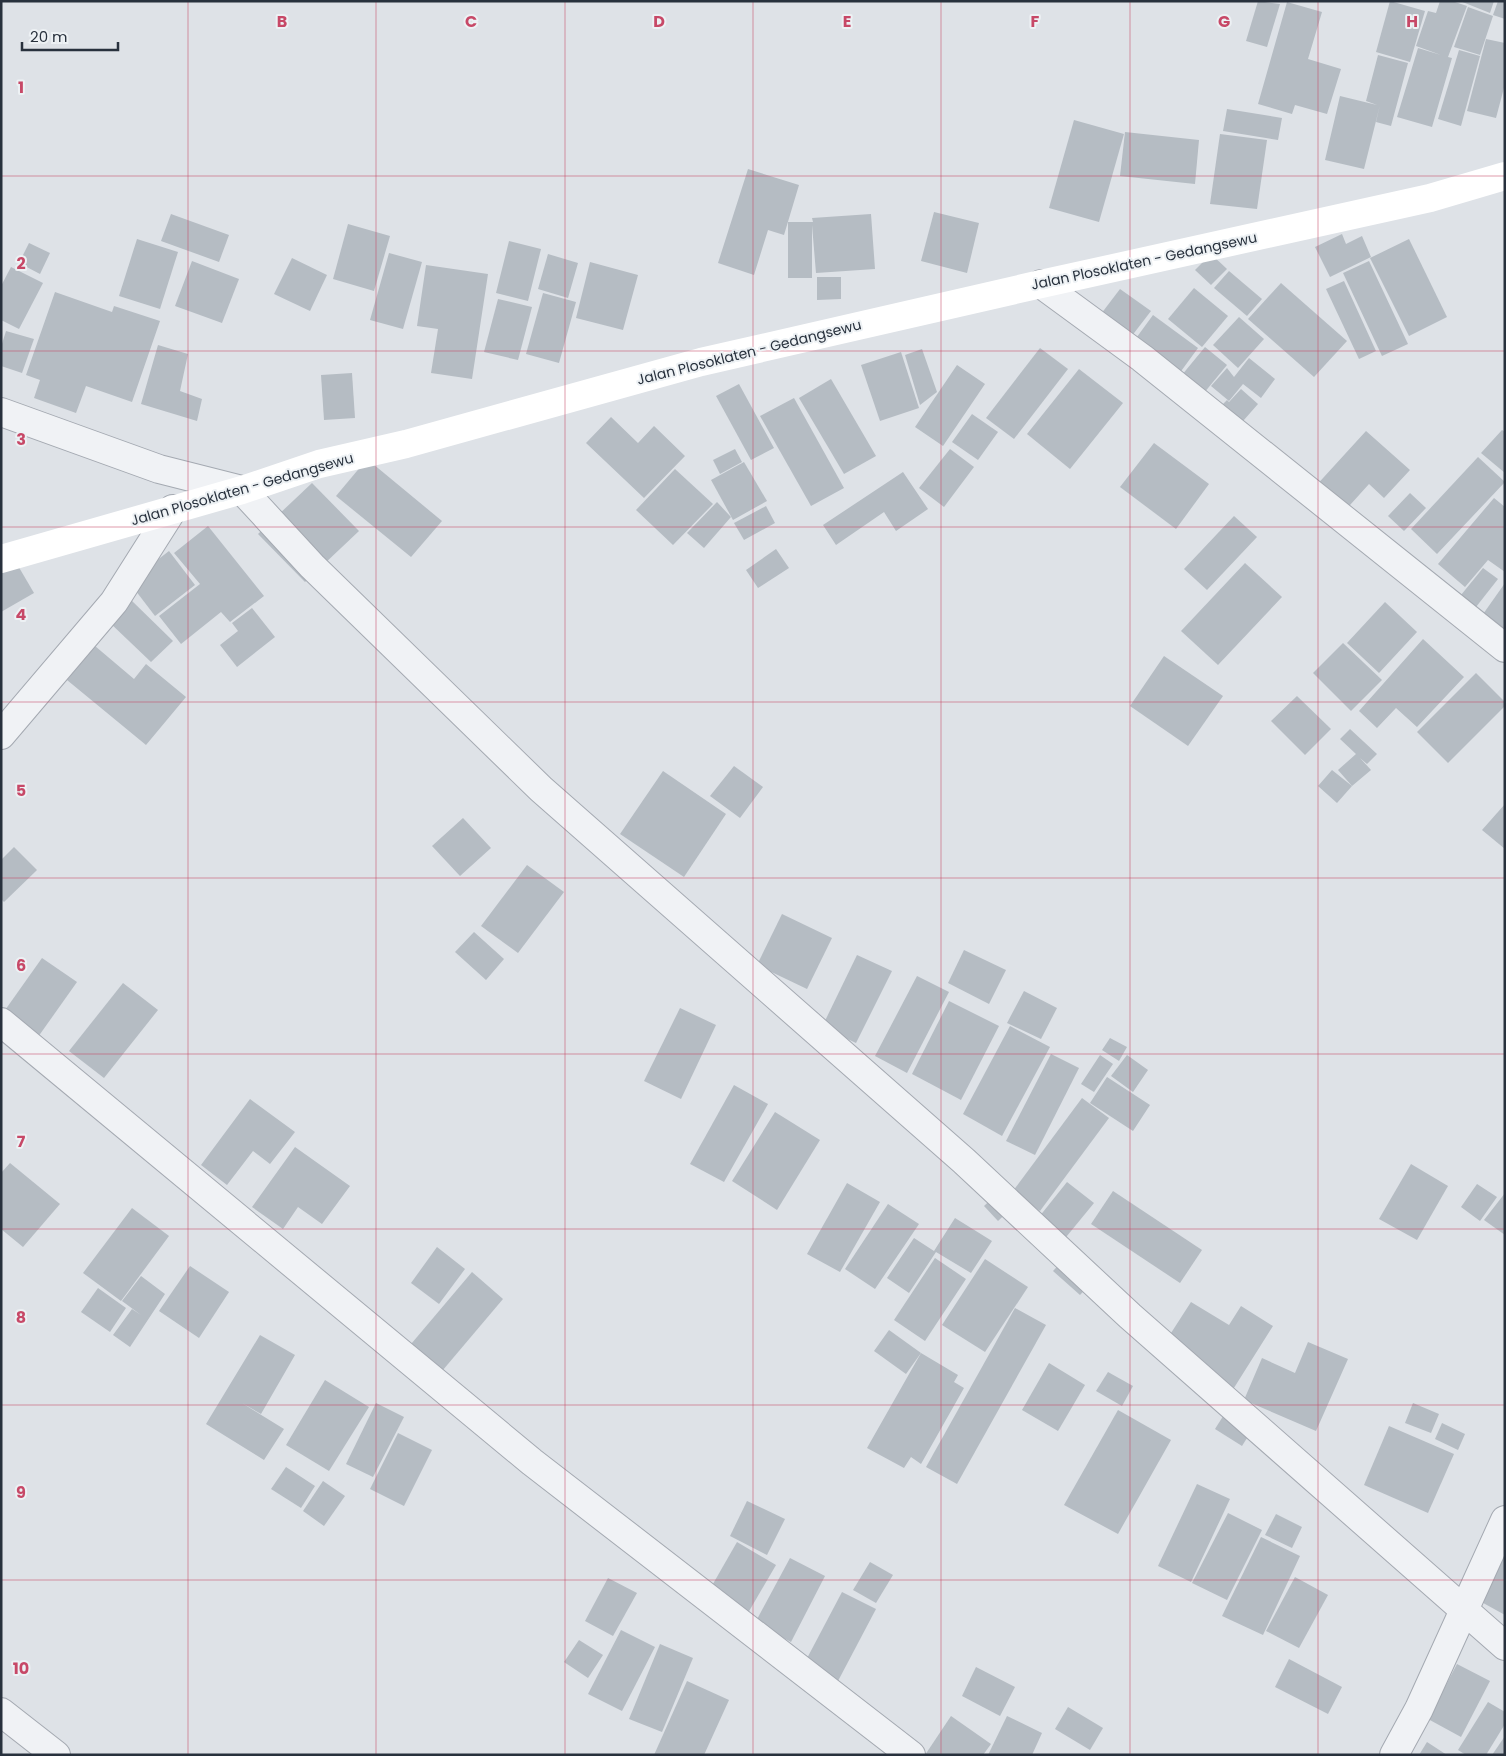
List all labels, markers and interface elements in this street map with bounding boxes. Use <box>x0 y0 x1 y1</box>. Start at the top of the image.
text: B <box>277 10 287 33</box>
text: C <box>465 10 477 33</box>
text: D <box>653 10 665 33</box>
text: E <box>843 10 851 33</box>
text: F <box>1031 10 1040 33</box>
text: G <box>1218 10 1230 33</box>
text: H <box>1406 10 1418 33</box>
scale bar <box>22 20 119 52</box>
text: 20 m <box>30 26 68 47</box>
text: 1 <box>18 76 24 99</box>
street label: Jalan Plosoklaten - Gedangsewu <box>1029 227 1259 295</box>
text: 2 <box>16 252 26 275</box>
street label: Jalan Plosoklaten - Gedangsewu <box>635 314 863 390</box>
text: 3 <box>16 428 26 451</box>
street label: Jalan Plosoklaten - Gedangsewu <box>128 448 356 530</box>
text: 4 <box>16 603 27 626</box>
text: 5 <box>16 779 26 802</box>
text: 6 <box>16 954 26 977</box>
text: 7 <box>17 1130 26 1153</box>
text: 8 <box>16 1306 26 1329</box>
text: 9 <box>16 1481 26 1504</box>
text: 10 <box>13 1657 29 1680</box>

